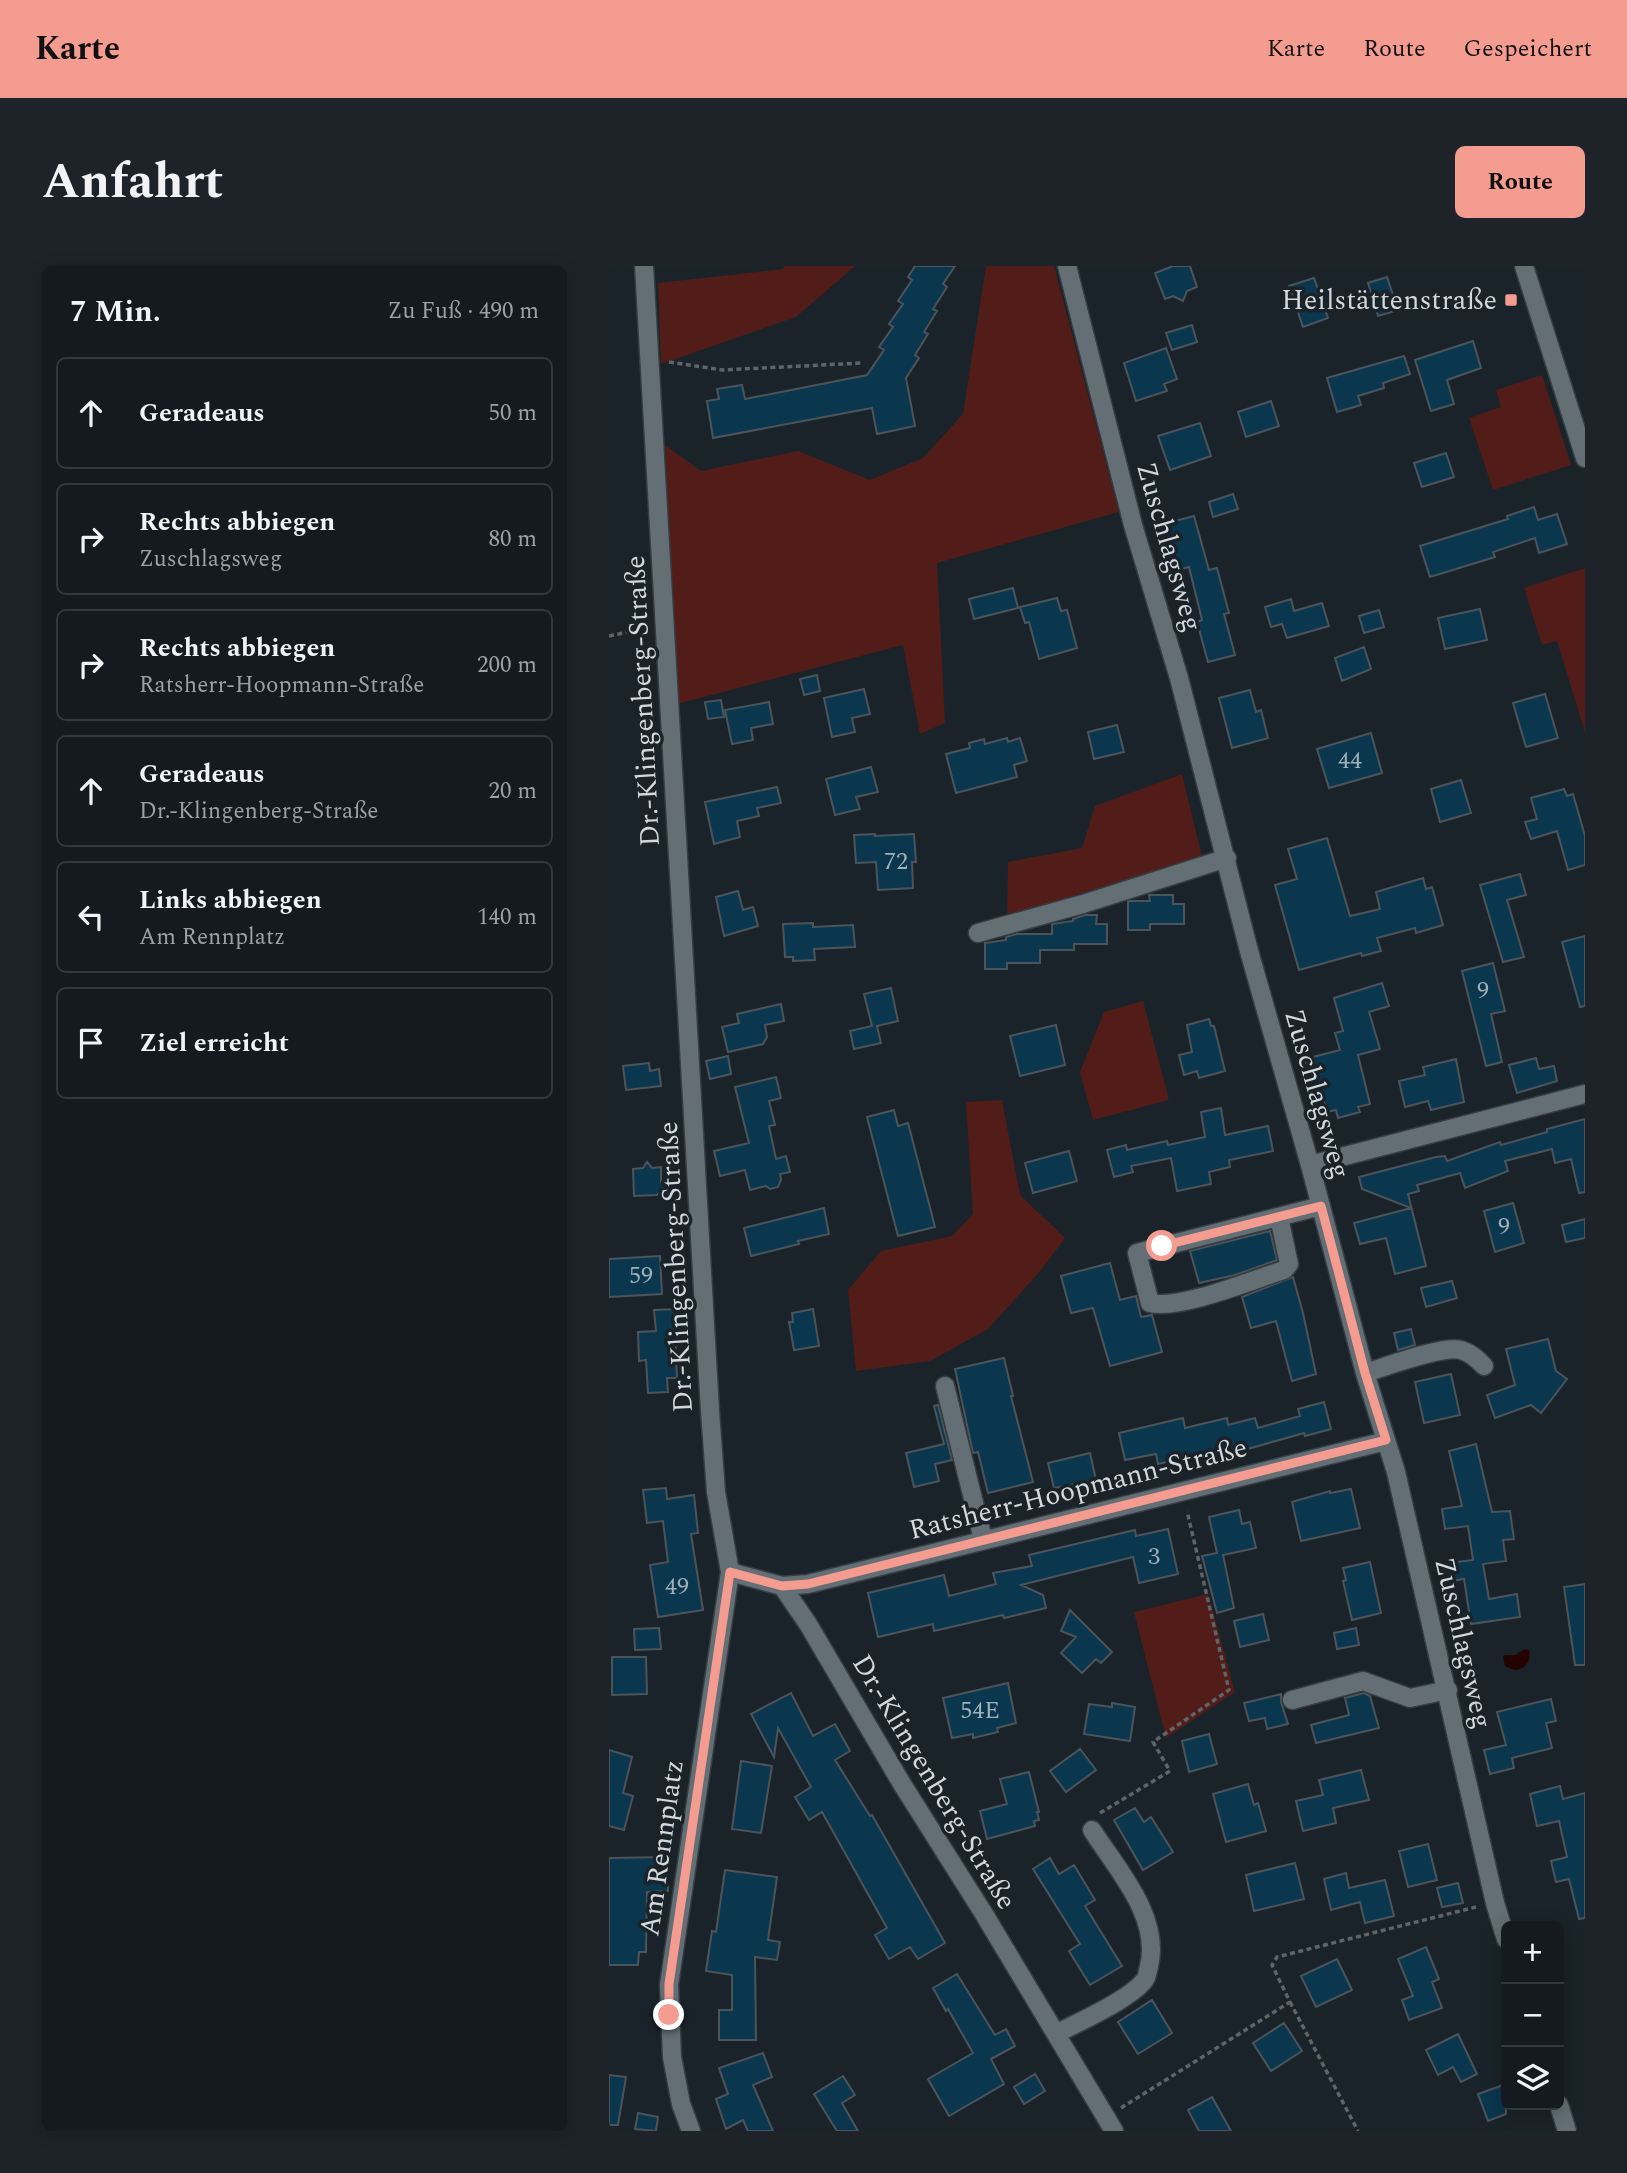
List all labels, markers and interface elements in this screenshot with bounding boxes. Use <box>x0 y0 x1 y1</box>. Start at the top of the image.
text: Karte <box>35 24 120 74</box>
text: Karte <box>1267 31 1325 67</box>
text: Route <box>1363 31 1426 67</box>
text: Gespeichert <box>1464 31 1592 67</box>
text: Anfahrt <box>42 145 223 220</box>
button: Route <box>1455 146 1585 218</box>
place label: Heilstättenstraße <box>1281 279 1497 322</box>
text: 7 Min. <box>70 289 161 335</box>
marker: Heilstättenstraße <box>1503 292 1519 308</box>
text: Zu Fuß · 490 m <box>388 294 539 329</box>
text: Geradeaus <box>139 393 265 433</box>
icon: ahead <box>72 394 110 432</box>
text: 50 m <box>488 396 537 431</box>
street label: Zuschlagsweg <box>1124 457 1214 637</box>
text: Rechts abbiegen <box>139 502 335 542</box>
icon: right <box>72 520 110 558</box>
text: 80 m <box>488 522 537 557</box>
text: Zuschlagsweg <box>139 542 282 577</box>
street label: Dr.-Klingenberg-Straße <box>614 554 672 848</box>
text: Rechts abbiegen <box>139 628 335 668</box>
icon: right <box>72 646 110 684</box>
text: 200 m <box>477 648 537 683</box>
text: Ratsherr-Hoopmann-Straße <box>139 668 424 703</box>
house number: 44 <box>1338 743 1362 779</box>
text: Geradeaus <box>139 754 265 794</box>
icon: ahead <box>72 772 110 810</box>
text: 20 m <box>488 774 537 809</box>
text: Dr.-Klingenberg-Straße <box>139 794 378 829</box>
house number: 72 <box>884 844 908 880</box>
text: Links abbiegen <box>139 880 322 920</box>
icon: left <box>72 898 110 936</box>
text: 140 m <box>477 900 537 935</box>
text: Am Rennplatz <box>139 920 285 955</box>
house number: 9 <box>1477 973 1489 1009</box>
street label: Zuschlagsweg <box>1272 1004 1362 1184</box>
text: Ziel erreicht <box>139 1023 289 1063</box>
icon: arrive <box>72 1024 110 1062</box>
street label: Dr.-Klingenberg-Straße <box>647 1120 705 1414</box>
house number: 9 <box>1498 1209 1510 1245</box>
route start <box>1146 1230 1177 1261</box>
house number: 59 <box>629 1258 653 1294</box>
street label: Ratsherr-Hoopmann-Straße <box>904 1426 1252 1552</box>
house number: 3 <box>1148 1539 1160 1575</box>
street label: Zuschlagsweg <box>1422 1553 1504 1733</box>
house number: 49 <box>665 1569 689 1605</box>
street label: Dr.-Klingenberg-Straße <box>841 1646 1027 1918</box>
house number: 54E <box>960 1693 1000 1729</box>
street label: Am Rennplatz <box>628 1757 696 1939</box>
map controls <box>1501 1921 1564 2110</box>
button: + <box>1501 1921 1564 1984</box>
button: − <box>1501 1984 1564 2047</box>
route end <box>653 1999 684 2030</box>
button: layers <box>1501 2047 1564 2110</box>

